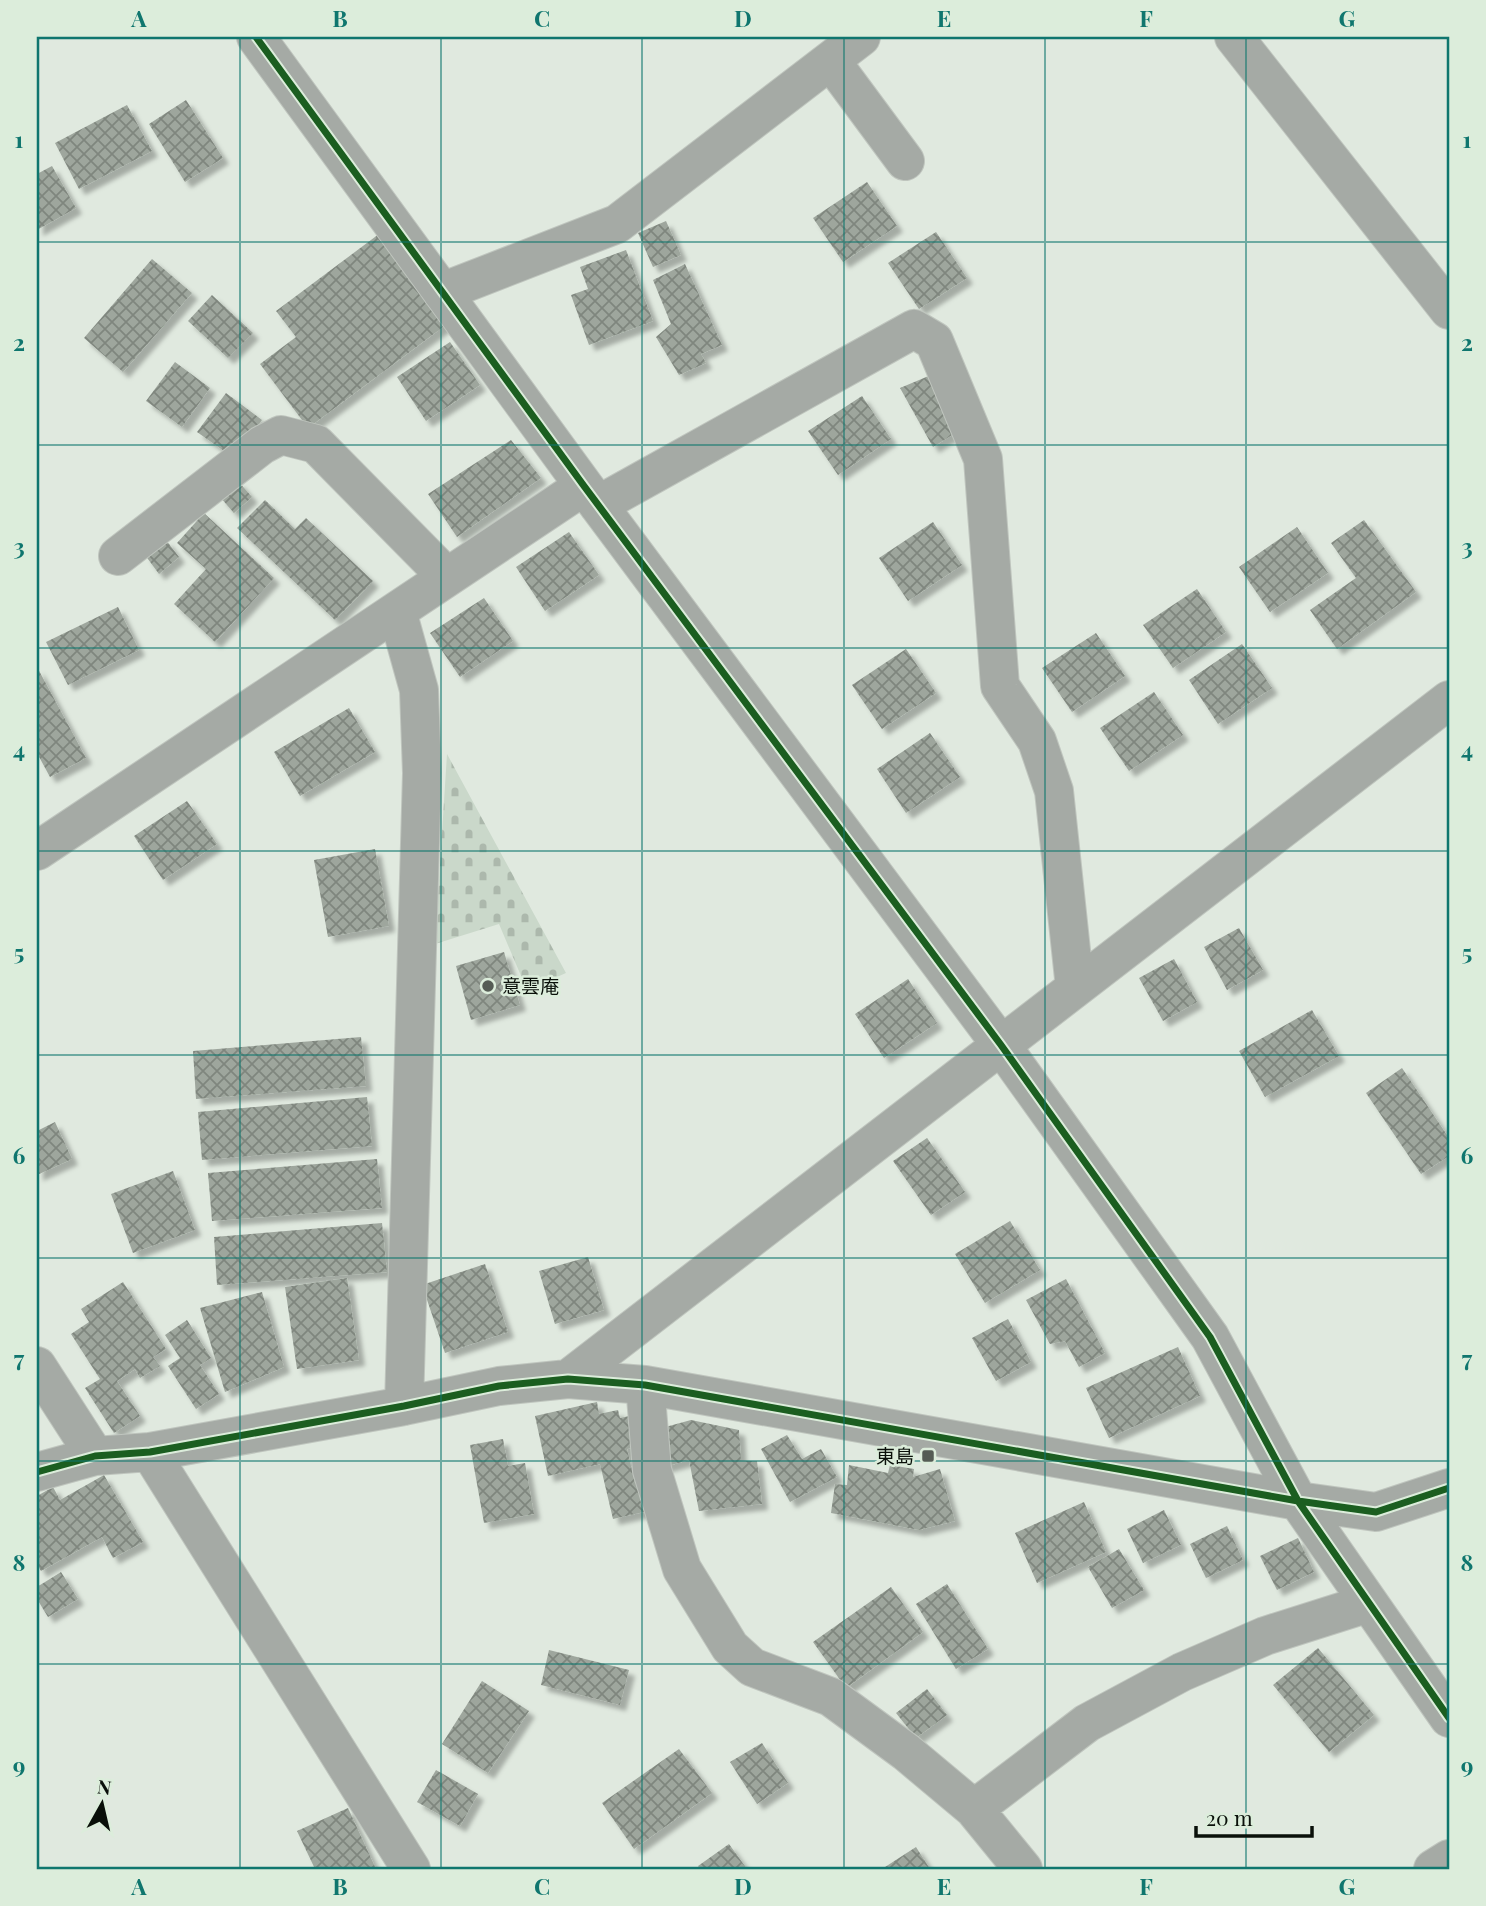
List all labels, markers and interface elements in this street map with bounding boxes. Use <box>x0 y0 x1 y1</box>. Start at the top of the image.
text: A <box>130 2 147 33</box>
text: B <box>332 2 348 33</box>
text: C <box>534 2 550 33</box>
text: D <box>734 2 752 33</box>
text: E <box>937 2 951 33</box>
text: F <box>1139 2 1153 33</box>
text: G <box>1339 2 1356 33</box>
text: 1 <box>15 123 24 154</box>
text: 1 <box>1463 123 1472 154</box>
text: 2 <box>13 326 25 357</box>
text: 2 <box>1461 326 1473 357</box>
text: 3 <box>13 530 25 561</box>
text: 3 <box>1461 530 1473 561</box>
text: 4 <box>13 733 25 764</box>
text: 4 <box>1461 733 1473 764</box>
text: 5 <box>14 936 24 967</box>
text: 5 <box>1462 936 1472 967</box>
place label: 意雲庵 <box>502 972 559 998</box>
marker: 意雲庵 <box>480 978 496 994</box>
text: 6 <box>13 1139 26 1170</box>
text: 6 <box>1461 1139 1474 1170</box>
text: 7 <box>14 1342 25 1373</box>
text: 7 <box>1462 1342 1473 1373</box>
place label: 東島 <box>876 1442 914 1468</box>
marker: 東島 <box>920 1448 936 1464</box>
text: 8 <box>13 1546 25 1577</box>
text: 8 <box>1461 1546 1473 1577</box>
text: 9 <box>13 1749 25 1780</box>
text: 9 <box>1461 1749 1473 1780</box>
north arrow <box>66 1770 136 1840</box>
text: N <box>96 1772 113 1800</box>
scale bar <box>1196 1794 1311 1838</box>
text: 20 m <box>1206 1803 1253 1831</box>
text: A <box>130 1870 147 1901</box>
text: B <box>332 1870 348 1901</box>
text: C <box>534 1870 550 1901</box>
text: D <box>734 1870 752 1901</box>
text: E <box>937 1870 951 1901</box>
text: F <box>1139 1870 1153 1901</box>
text: G <box>1339 1870 1356 1901</box>

